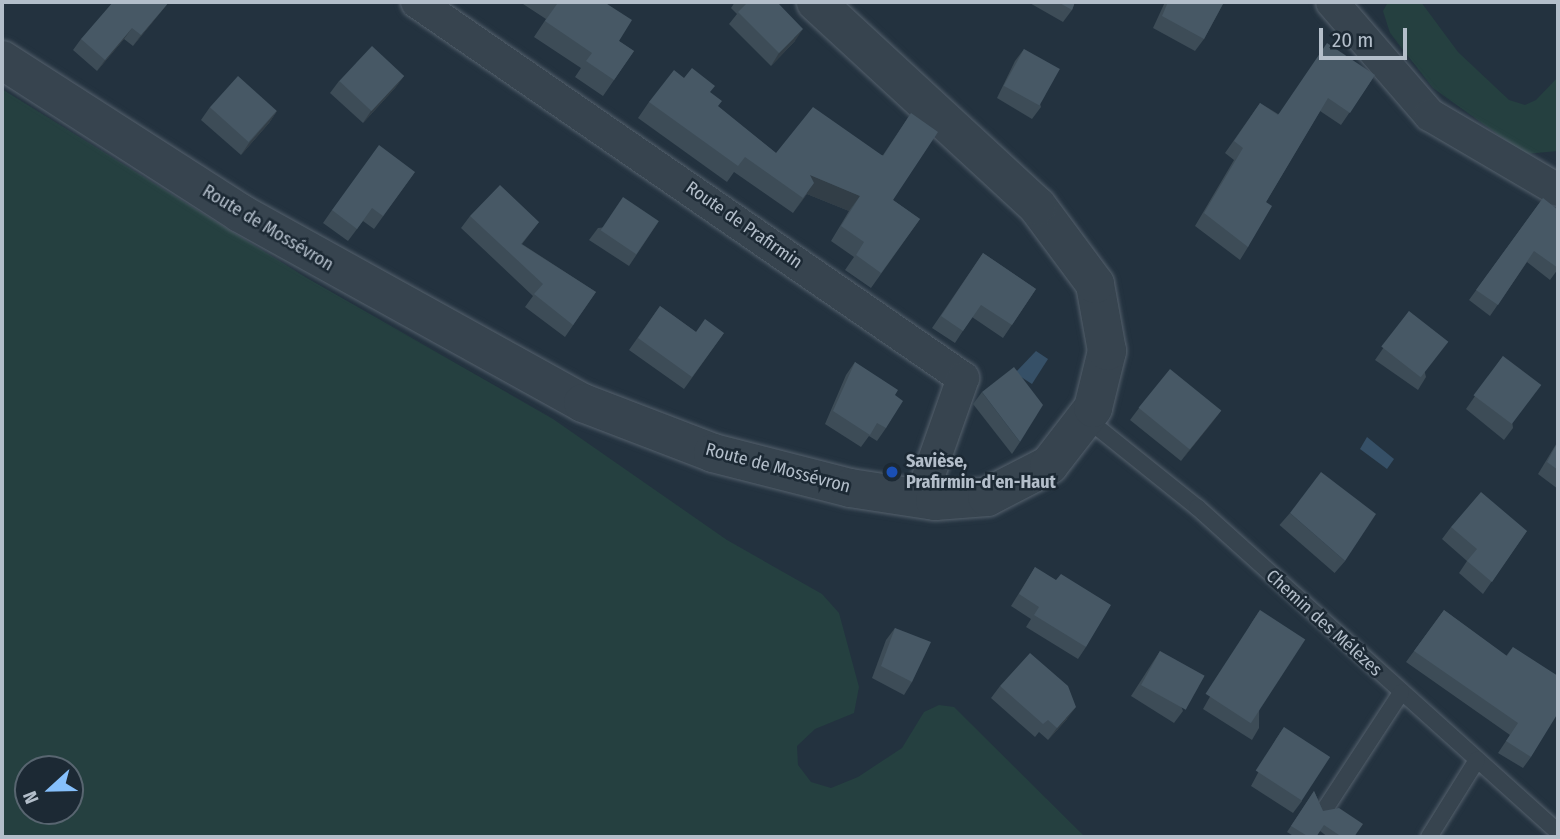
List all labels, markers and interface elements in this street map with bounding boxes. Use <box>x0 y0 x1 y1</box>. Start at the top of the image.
scale bar <box>1322 14 1410 58</box>
text: 20 m <box>1332 27 1373 53</box>
street label: Route de Prafirmin <box>682 177 806 273</box>
street label: Route de Mossévron <box>199 180 337 276</box>
street label: Route de Mossévron <box>703 438 853 498</box>
place label: Savièse, Prafirmin-d'en-Haut <box>906 451 1056 494</box>
marker: Savièse, Prafirmin-d'en-Haut <box>884 464 900 480</box>
street label: Chemin des Mélèzes <box>1262 565 1386 681</box>
north arrow <box>14 755 84 825</box>
text: N <box>18 788 44 807</box>

